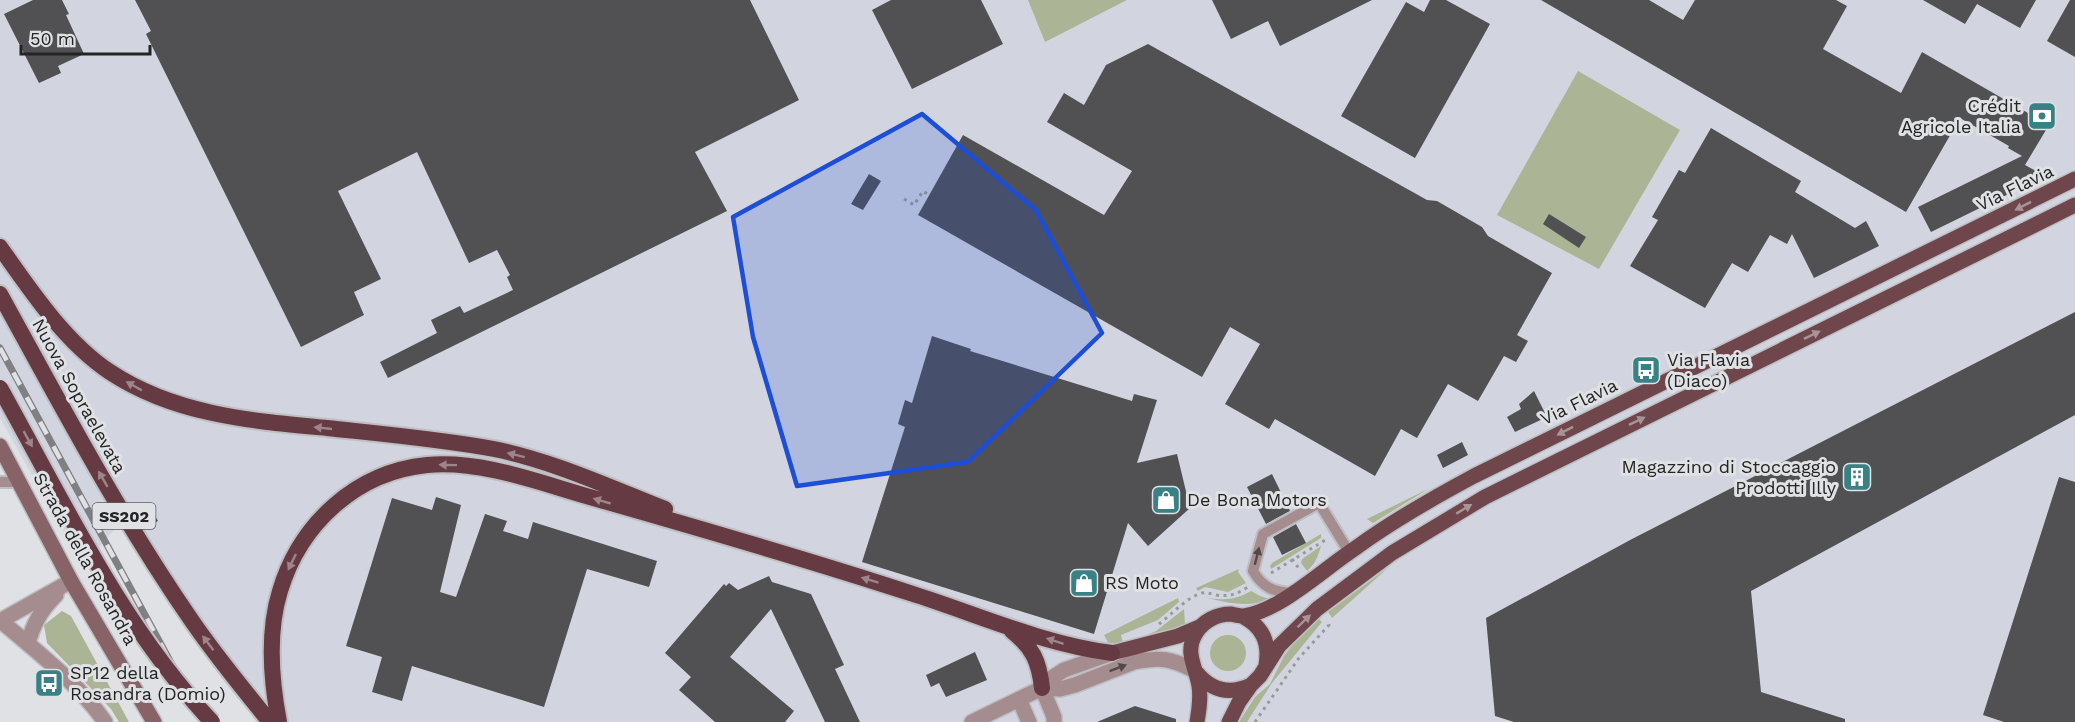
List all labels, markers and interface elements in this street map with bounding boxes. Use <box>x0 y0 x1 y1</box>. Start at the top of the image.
scale bar <box>21 18 150 56</box>
text: 50 m <box>30 28 75 49</box>
place label: Crédit Agricole Italia <box>1901 95 2021 137</box>
bank icon: Crédit Agricole Italia <box>2026 100 2058 132</box>
street label: Via Flavia <box>1973 160 2057 215</box>
one-way arrow <box>2014 201 2031 210</box>
street label: Nuova Sopraelevata <box>28 315 131 477</box>
one-way arrow <box>1804 330 1821 339</box>
place label: Via Flavia (Diaco) <box>1667 349 1750 391</box>
bus stop icon: Via Flavia (Diaco) <box>1630 354 1662 386</box>
street label: Via Flavia <box>1537 374 1621 429</box>
one-way arrow <box>126 380 142 391</box>
one-way arrow <box>1629 416 1646 426</box>
one-way arrow <box>313 423 332 433</box>
one-way arrow <box>1556 425 1574 435</box>
one-way arrow <box>23 431 33 448</box>
one-way arrow <box>507 449 525 459</box>
place label: Magazzino di Stoccaggio Prodotti Illy <box>1622 456 1837 498</box>
one-way arrow <box>438 460 457 470</box>
building icon: Magazzino di Stoccaggio Prodotti Illy <box>1841 461 1873 493</box>
street label: Strada della Rosandra <box>29 469 142 649</box>
one-way arrow <box>97 471 108 487</box>
shop icon: De Bona Motors <box>1150 484 1182 516</box>
place label: De Bona Motors <box>1187 489 1327 510</box>
one-way arrow <box>593 496 611 505</box>
road number: SS202 <box>92 503 156 529</box>
one-way arrow <box>1456 504 1472 515</box>
one-way arrow <box>1253 547 1263 565</box>
one-way arrow <box>287 553 296 570</box>
shop icon: RS Moto <box>1068 567 1100 599</box>
place label: RS Moto <box>1105 572 1179 593</box>
one-way arrow <box>861 575 879 584</box>
one-way arrow <box>1297 614 1312 628</box>
one-way arrow <box>202 635 214 651</box>
one-way arrow <box>1046 636 1064 646</box>
place label: SP12 della Rosandra (Domio) <box>70 662 226 704</box>
one-way arrow <box>1109 663 1127 673</box>
bus stop icon: SP12 della Rosandra (Domio) <box>33 667 65 699</box>

